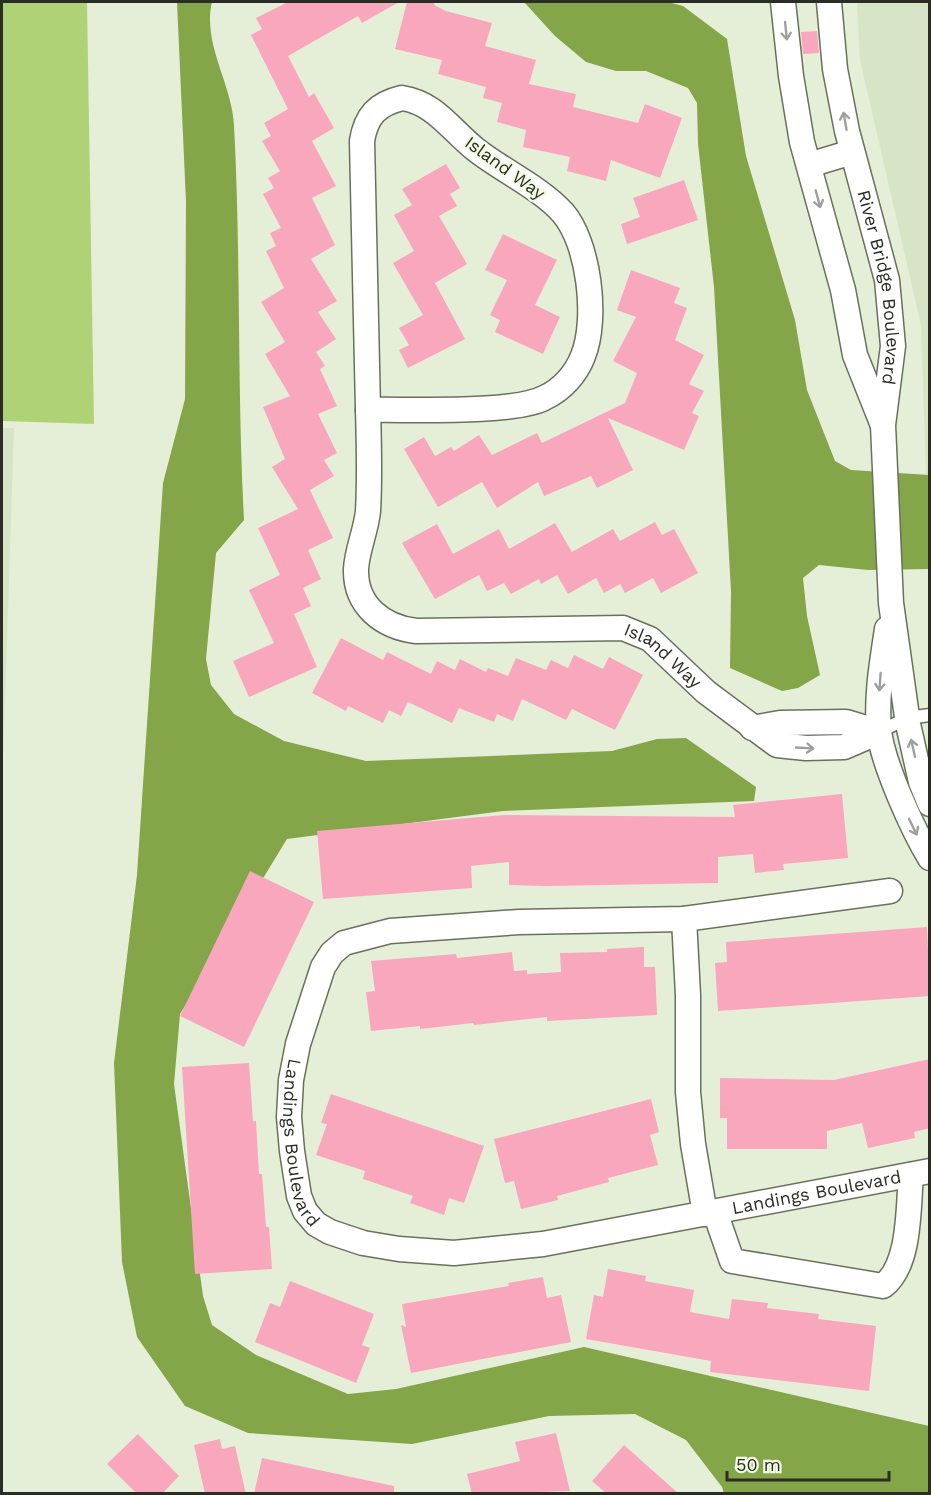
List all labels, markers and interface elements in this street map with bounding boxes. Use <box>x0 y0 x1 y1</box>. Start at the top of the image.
one-way arrow <box>781 20 792 40</box>
one-way arrow <box>839 112 850 131</box>
street label: Island Way <box>461 131 550 204</box>
street label: River Bridge Boulevard <box>853 188 904 386</box>
one-way arrow <box>813 189 824 208</box>
street label: Island Way <box>621 619 707 693</box>
one-way arrow <box>874 671 885 691</box>
one-way arrow <box>907 739 919 758</box>
one-way arrow <box>795 742 815 753</box>
one-way arrow <box>908 817 920 835</box>
street label: Landings Boulevard <box>279 1057 325 1231</box>
street label: Landings Boulevard <box>730 1166 903 1218</box>
scale bar <box>727 1444 889 1482</box>
text: 50 m <box>736 1454 781 1475</box>

